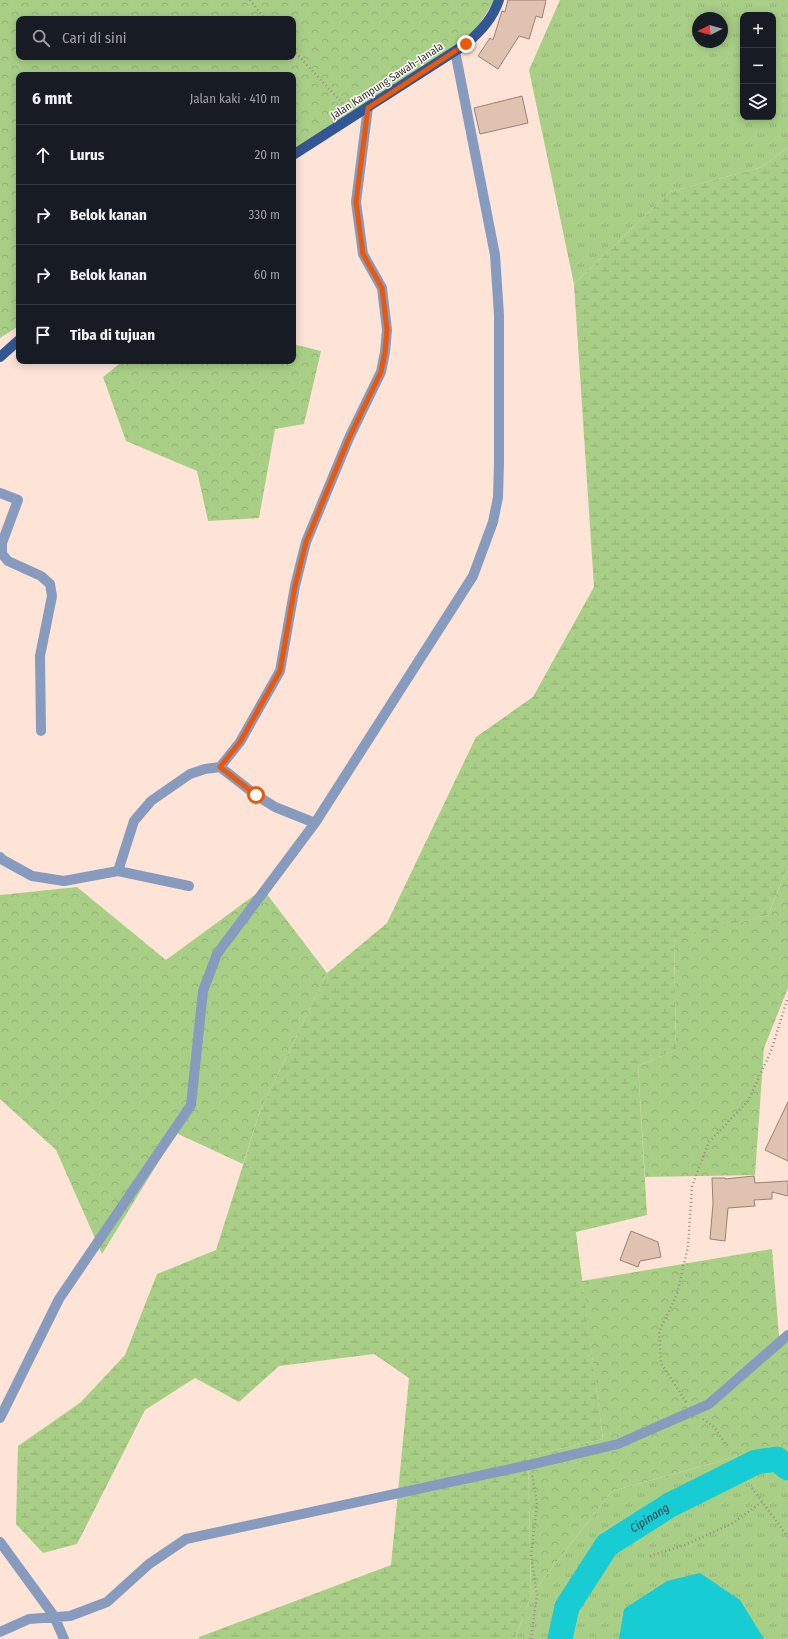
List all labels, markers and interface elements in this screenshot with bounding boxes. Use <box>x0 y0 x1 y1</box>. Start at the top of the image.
north arrow <box>692 12 728 48</box>
map controls <box>740 12 776 120</box>
button: + <box>740 12 776 48</box>
search box <box>16 16 296 60</box>
icon: search <box>30 27 52 49</box>
text: Cari di sini <box>62 29 127 47</box>
route end <box>457 35 475 53</box>
street label: Jalan Kampung Sawah–Janala <box>328 40 446 122</box>
button: − <box>740 48 776 84</box>
button: layers <box>740 84 776 120</box>
text: 6 mnt <box>32 88 72 109</box>
text: Jalan kaki · 410 m <box>190 91 280 106</box>
icon: ahead <box>32 144 54 166</box>
text: Lurus <box>70 146 104 164</box>
text: 20 m <box>254 147 280 162</box>
icon: right <box>32 204 54 226</box>
text: Belok kanan <box>70 206 147 224</box>
text: 330 m <box>248 207 280 222</box>
icon: right <box>32 264 54 286</box>
text: Belok kanan <box>70 266 147 284</box>
text: 60 m <box>254 267 280 282</box>
icon: arrive <box>32 324 54 346</box>
text: Tiba di tujuan <box>70 326 155 344</box>
route start <box>247 786 265 804</box>
water label: Cipinang <box>627 1500 672 1536</box>

